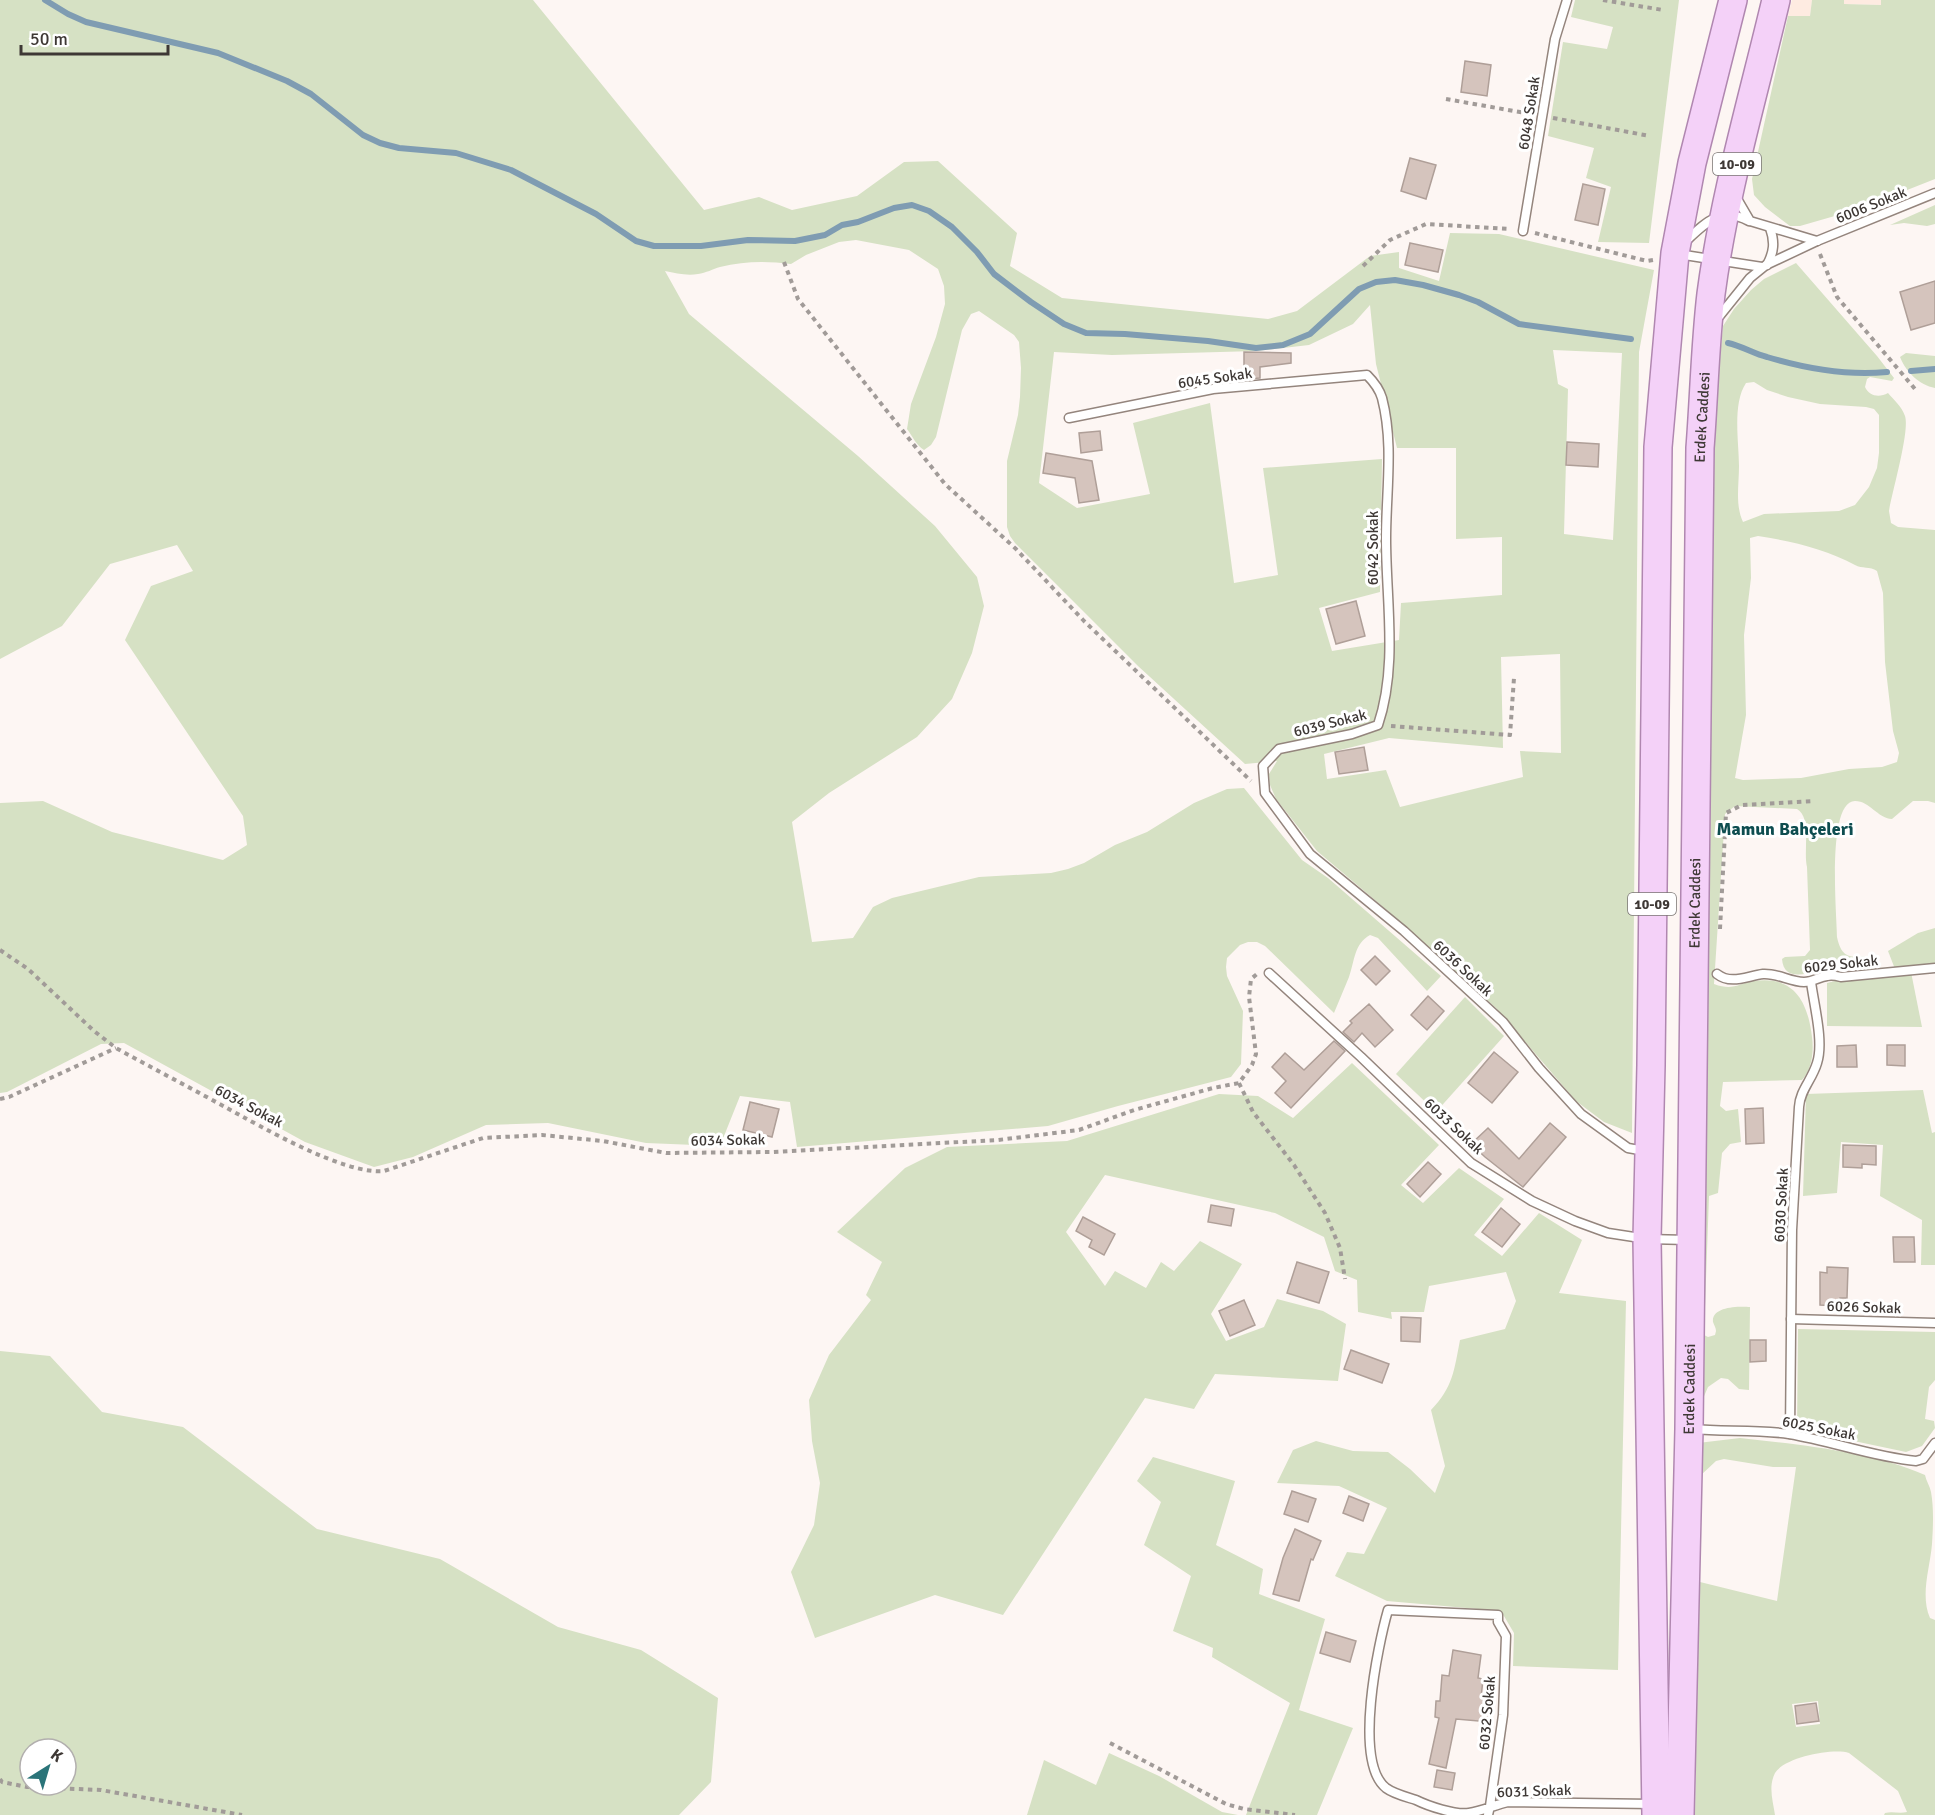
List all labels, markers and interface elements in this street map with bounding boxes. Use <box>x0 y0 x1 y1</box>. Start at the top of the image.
scale bar <box>21 18 168 56</box>
text: 50 m <box>30 28 68 50</box>
street label: 6048 Sokak <box>1514 74 1544 151</box>
road number: 10-09 <box>1713 153 1761 175</box>
street label: 6006 Sokak <box>1833 183 1909 227</box>
street label: 6045 Sokak <box>1177 364 1254 392</box>
street label: Erdek Caddesi <box>1691 371 1714 463</box>
street label: 6042 Sokak <box>1364 510 1382 585</box>
street label: 6039 Sokak <box>1292 705 1369 741</box>
district label: Mamun Bahçeleri <box>1716 818 1854 840</box>
street label: Erdek Caddesi <box>1685 858 1704 949</box>
road number: 10-09 <box>1628 893 1676 915</box>
street label: 6036 Sokak <box>1430 936 1497 1000</box>
street label: 6029 Sokak <box>1803 951 1879 977</box>
street label: 6034 Sokak <box>212 1081 287 1132</box>
street label: 6033 Sokak <box>1421 1094 1488 1158</box>
street label: 6034 Sokak <box>691 1130 766 1150</box>
street label: 6030 Sokak <box>1770 1167 1792 1243</box>
street label: 6026 Sokak <box>1826 1297 1902 1317</box>
street label: Erdek Caddesi <box>1680 1344 1699 1435</box>
street label: 6025 Sokak <box>1781 1412 1858 1444</box>
street label: 6032 Sokak <box>1475 1675 1499 1751</box>
north arrow <box>18 1737 78 1797</box>
text: K <box>46 1745 66 1767</box>
street label: 6031 Sokak <box>1496 1781 1572 1801</box>

